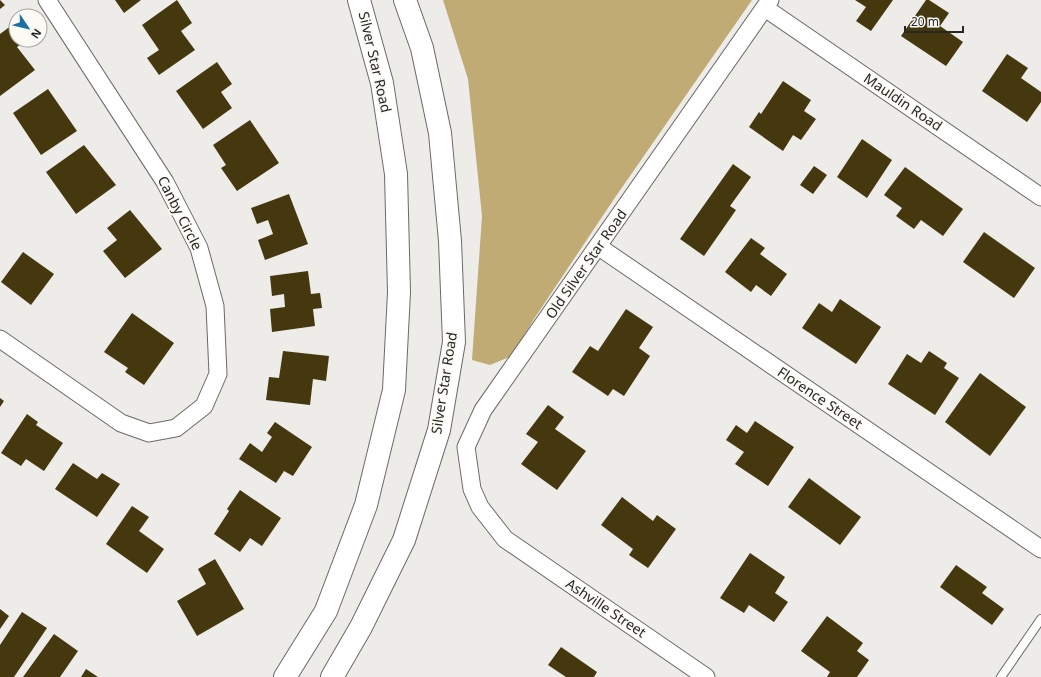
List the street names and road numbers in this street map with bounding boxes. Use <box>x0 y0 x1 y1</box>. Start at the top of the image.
street label: Silver Star Road <box>355 10 396 114</box>
street label: Mauldin Road <box>860 68 946 135</box>
street label: Canby Circle <box>154 173 207 253</box>
street label: Old Silver Star Road <box>541 205 631 322</box>
street label: Silver Star Road <box>426 331 461 435</box>
street label: Florence Street <box>774 362 867 433</box>
street label: Ashville Street <box>562 574 650 641</box>

